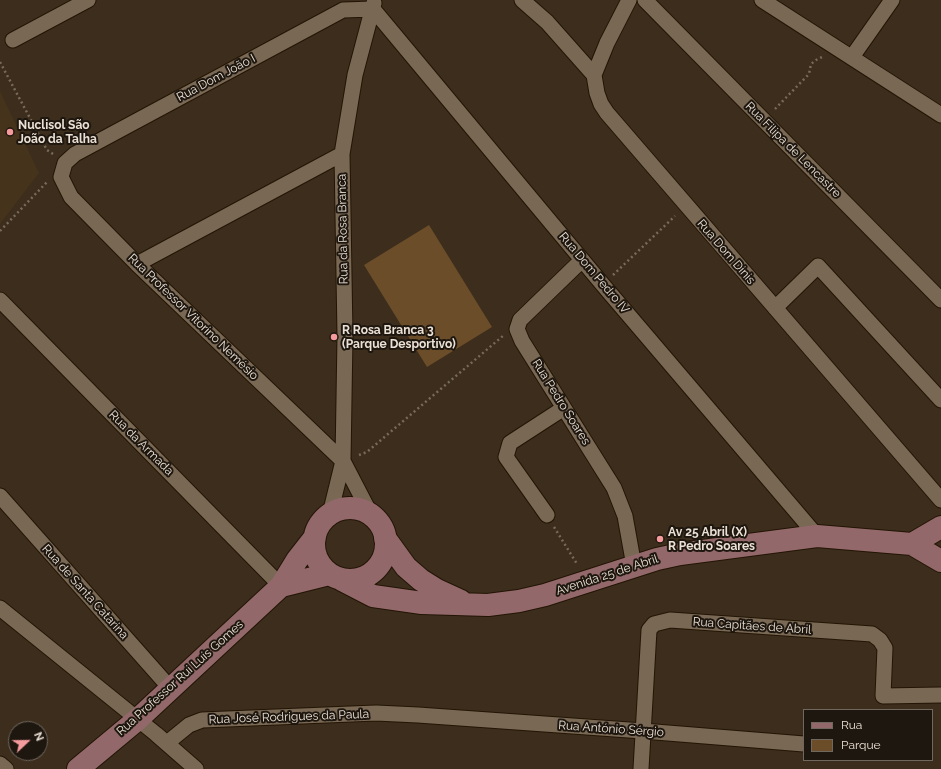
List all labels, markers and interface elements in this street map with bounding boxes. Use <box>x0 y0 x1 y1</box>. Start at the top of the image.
street label: Rua Dom João I <box>174 51 258 105</box>
street label: Rua Filipa de Lencastre <box>742 99 844 201</box>
place label: Nuclisol São João da Talha <box>18 118 97 146</box>
marker: Nuclisol São João da Talha <box>5 127 15 137</box>
street label: Rua da Rosa Branca <box>335 174 351 284</box>
street label: Rua Dom Dinis <box>694 217 758 287</box>
street label: Rua Dom Pedro IV <box>556 230 632 316</box>
street label: Rua Professor Vitorino Nemésio <box>125 251 261 383</box>
place label: R Rosa Branca 3 (Parque Desportivo) <box>342 323 456 351</box>
marker: R Rosa Branca 3 (Parque Desportivo) <box>329 332 339 342</box>
street label: Rua Pedro Soares <box>529 356 593 448</box>
street label: Rua da Armada <box>106 408 176 478</box>
place label: Av 25 Abril (X) R Pedro Soares <box>668 525 755 553</box>
marker: Av 25 Abril (X) R Pedro Soares <box>655 534 665 544</box>
street label: Rua de Santa Catarina <box>39 542 131 642</box>
street label: Avenida 25 de Abril <box>554 552 660 598</box>
street label: Rua Capitães de Abril <box>692 615 812 637</box>
street label: Rua Professor Rui Luís Gomes <box>114 617 246 739</box>
street label: Rua José Rodrigues da Paula <box>208 707 370 727</box>
legend <box>803 709 933 761</box>
street label: Rua António Sérgio <box>558 718 664 740</box>
text: Rua <box>841 718 862 732</box>
north arrow <box>8 721 48 761</box>
text: N <box>31 730 46 743</box>
text: Parque <box>841 738 881 752</box>

